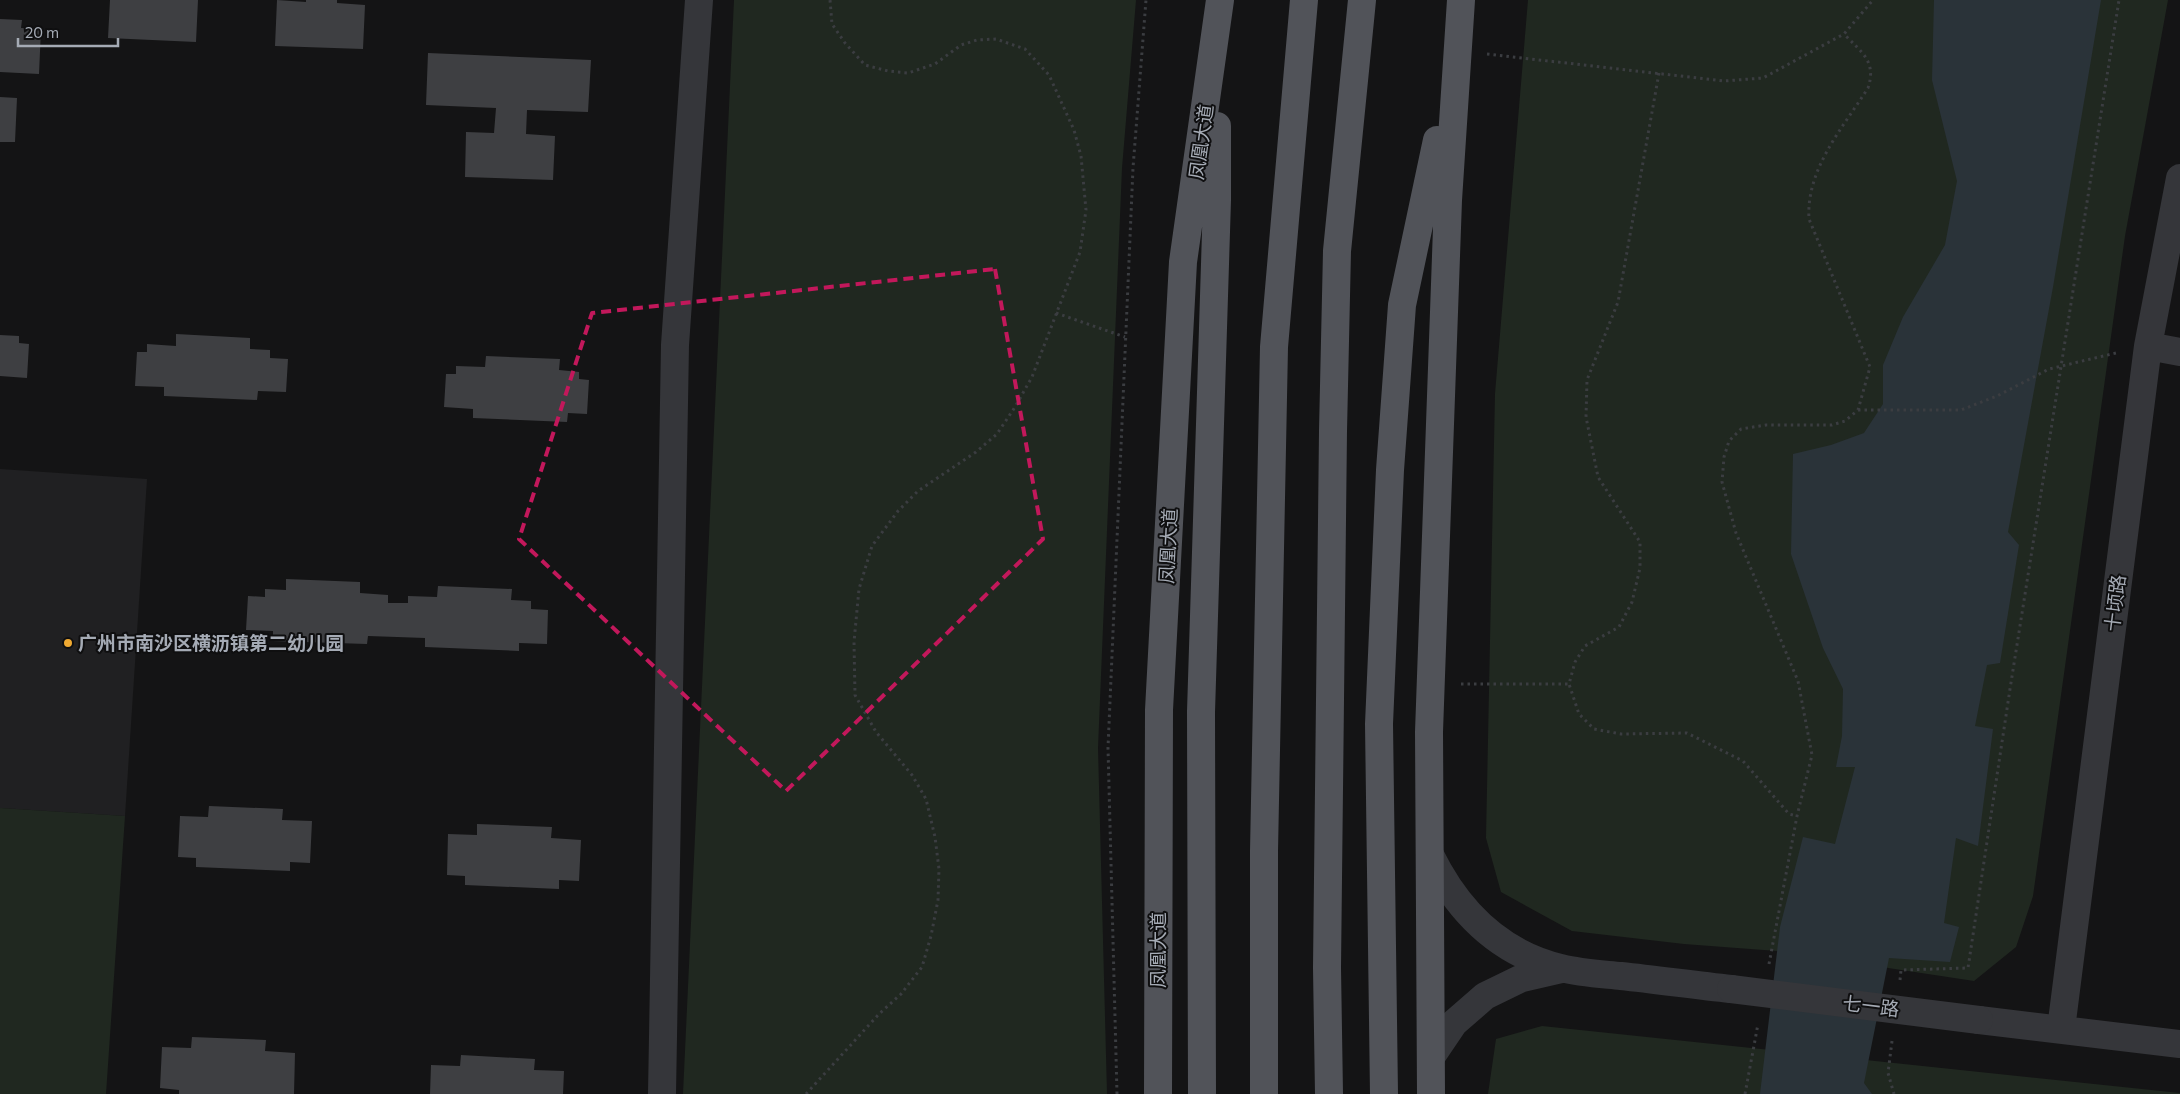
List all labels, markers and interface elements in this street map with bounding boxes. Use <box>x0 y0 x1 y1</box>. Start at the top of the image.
scale bar <box>18 15 118 47</box>
text: 20 m <box>25 23 59 41</box>
street label: 凤凰大道 <box>1184 103 1217 181</box>
street label: 凤凰大道 <box>1154 507 1181 585</box>
street label: 十顷路 <box>2100 573 2129 633</box>
place label: 广州市南沙区横沥镇第二幼儿园 <box>78 631 344 654</box>
marker: 广州市南沙区横沥镇第二幼儿园 <box>62 637 74 649</box>
street label: 凤凰大道 <box>1146 912 1169 988</box>
street label: 七一路 <box>1841 991 1901 1020</box>

